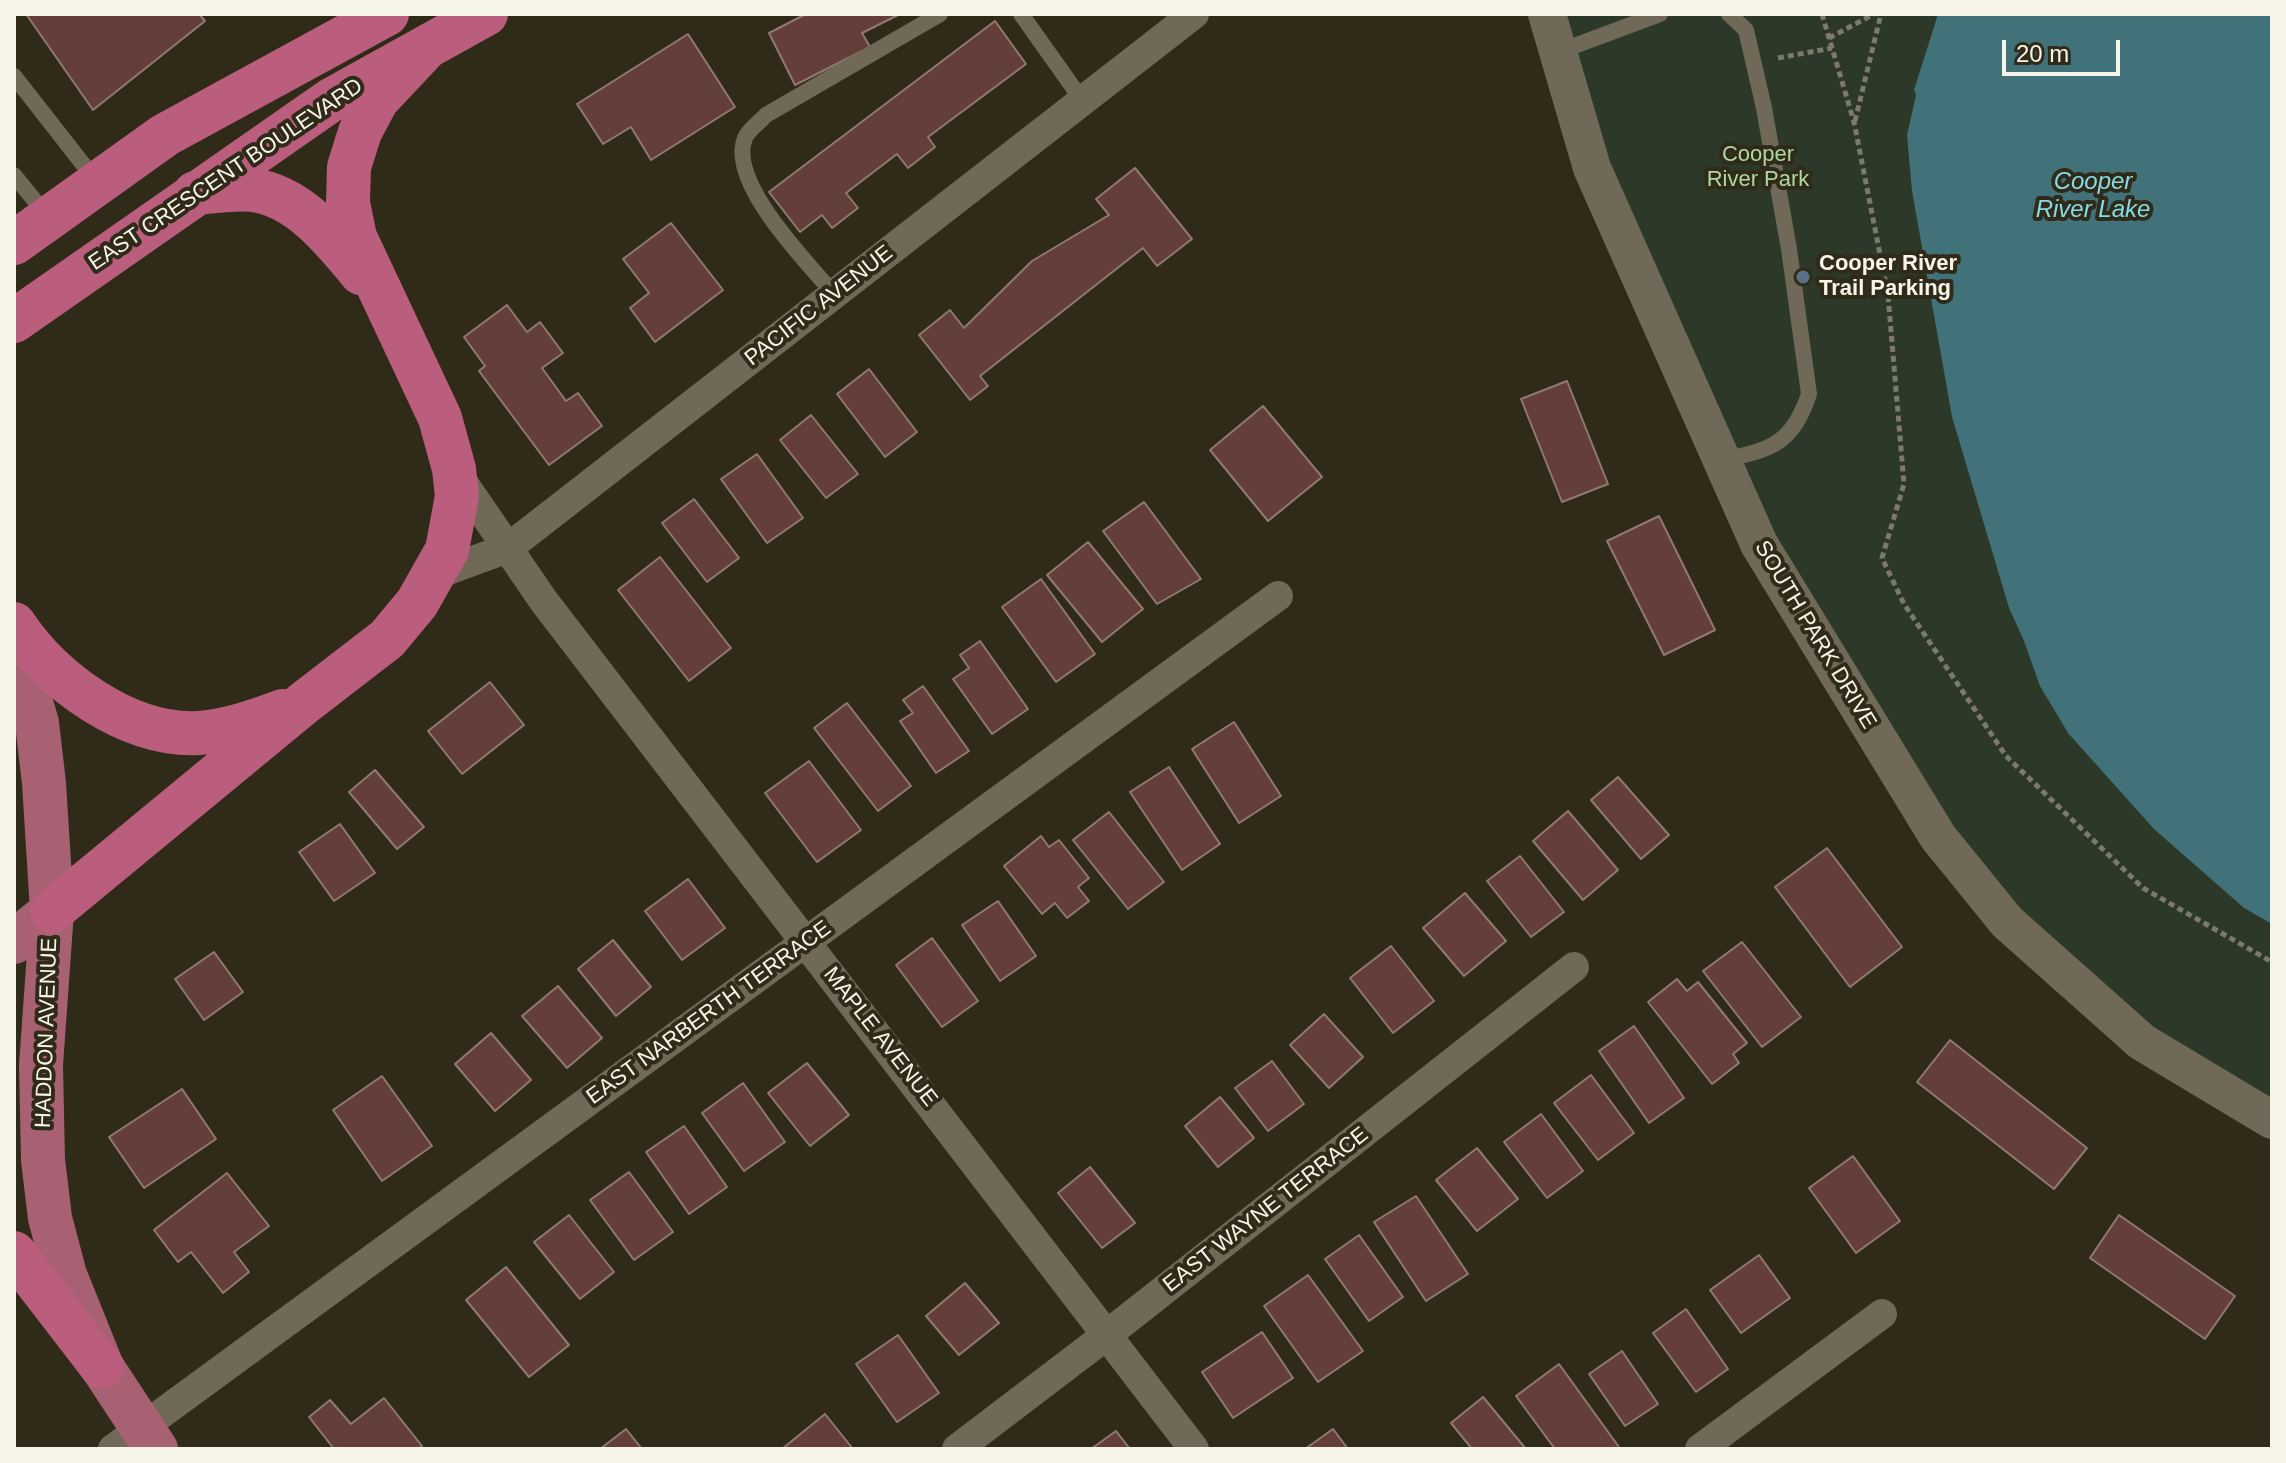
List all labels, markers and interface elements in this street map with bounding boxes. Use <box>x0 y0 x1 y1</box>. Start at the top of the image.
scale bar <box>2006 24 2124 74</box>
text: 20 m <box>2016 40 2069 67</box>
street label: EAST CRESCENT BOULEVARD <box>84 73 368 277</box>
park label: Cooper River Park <box>1707 142 1809 194</box>
water label: Cooper River Lake <box>2036 168 2150 224</box>
street label: PACIFIC AVENUE <box>740 240 898 372</box>
place label: Cooper River Trail Parking <box>1819 251 1957 302</box>
marker: Cooper River Trail Parking <box>1794 268 1812 286</box>
street label: SOUTH PARK DRIVE <box>1748 536 1882 734</box>
street label: EAST NARBERTH TERRACE <box>582 915 836 1111</box>
street label: HADDON AVENUE <box>30 937 64 1129</box>
street label: MAPLE AVENUE <box>817 962 943 1112</box>
street label: EAST WAYNE TERRACE <box>1158 1122 1374 1298</box>

